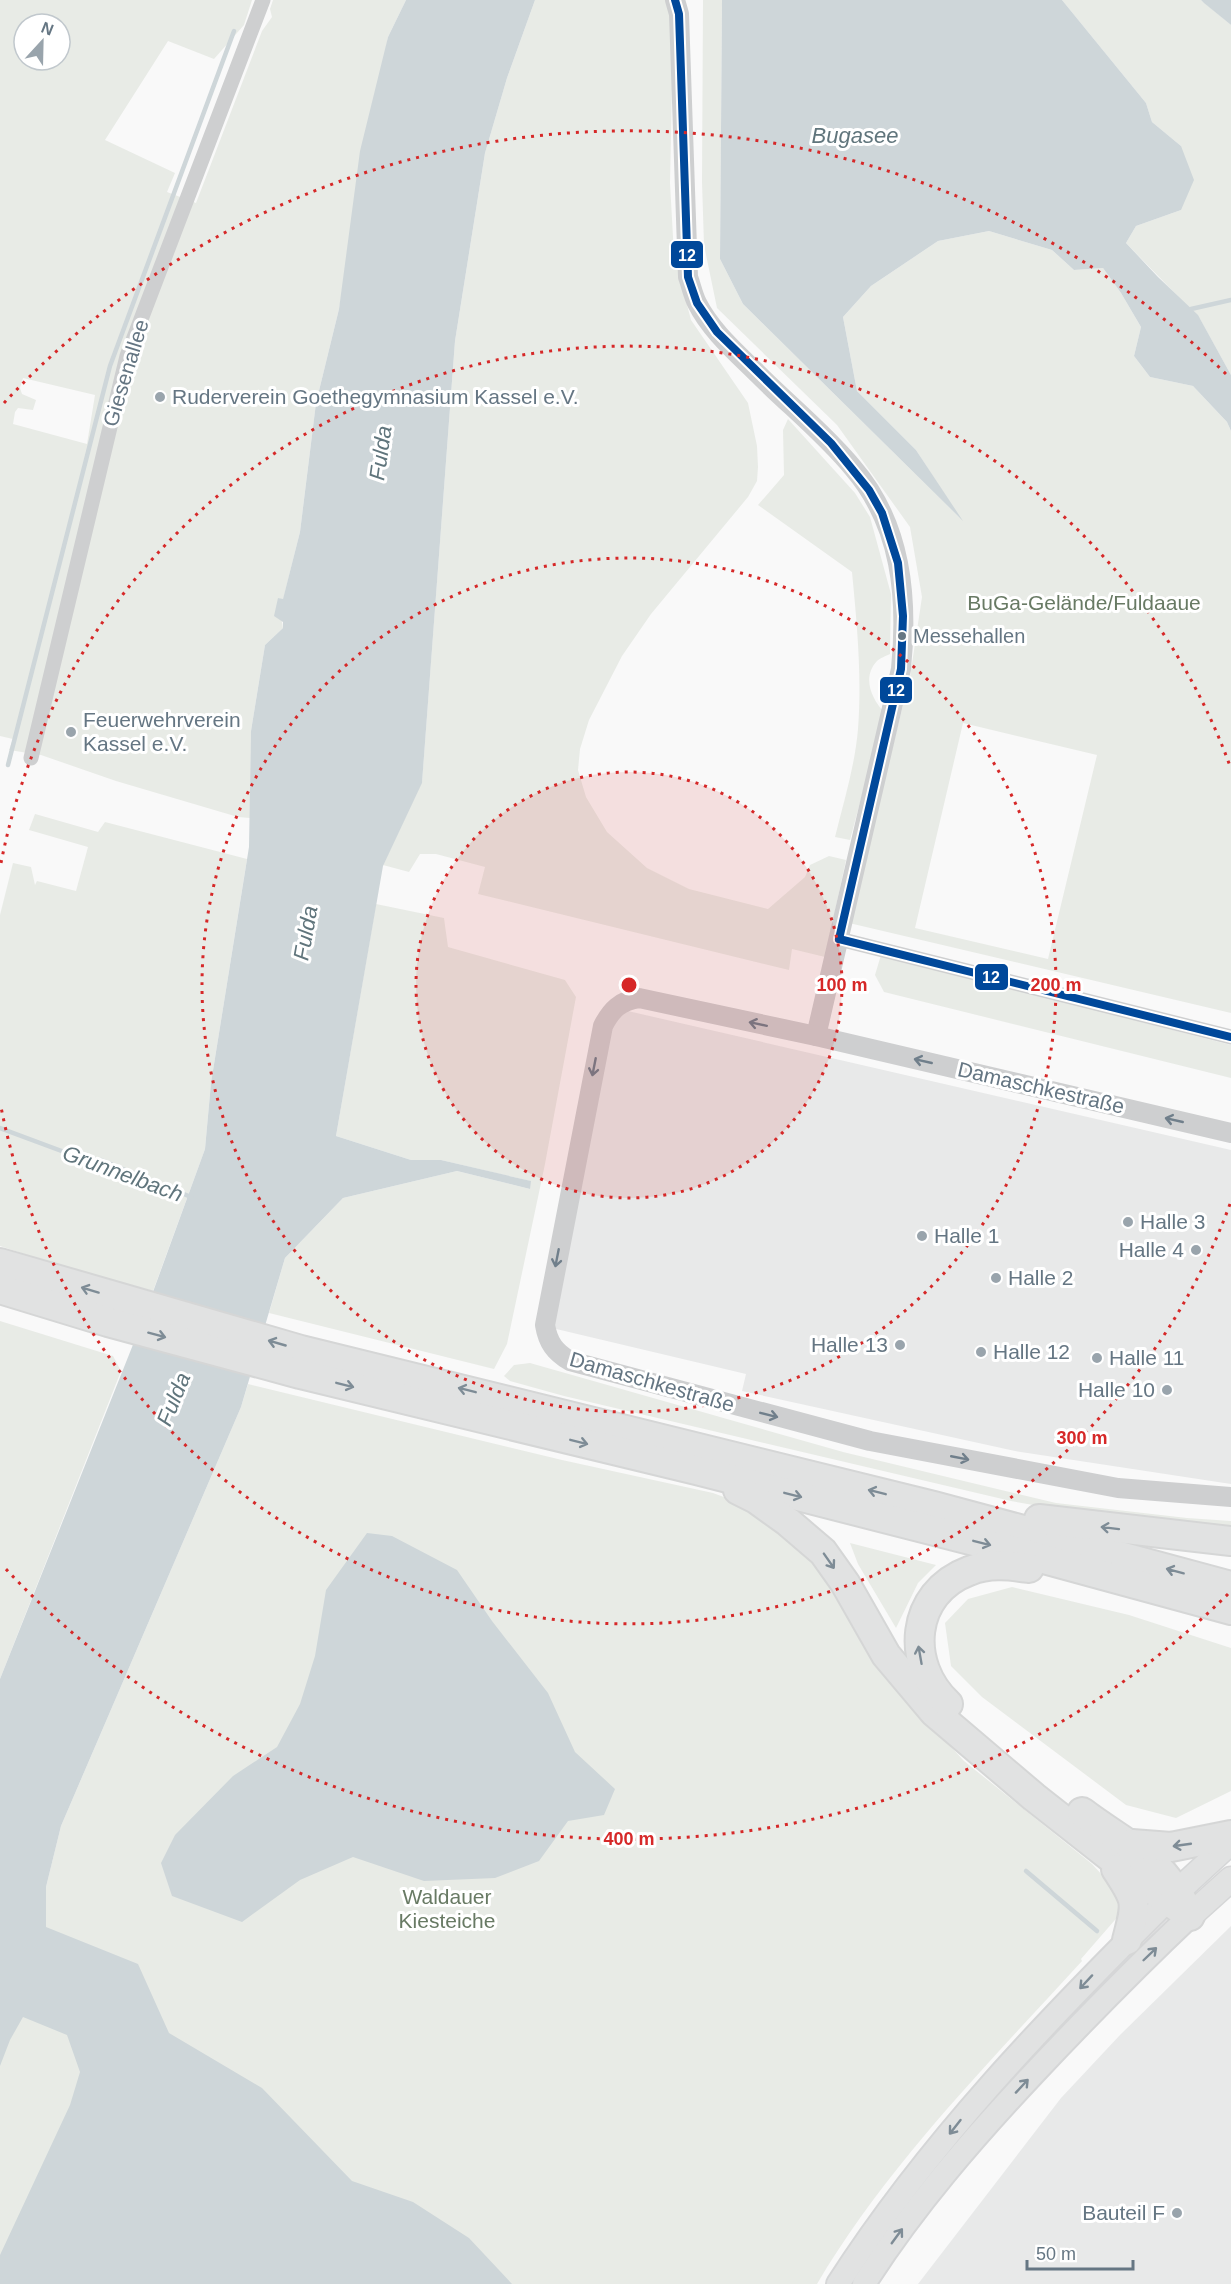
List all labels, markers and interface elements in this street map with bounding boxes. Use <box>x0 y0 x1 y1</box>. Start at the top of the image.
north arrow <box>12 12 72 72</box>
text: N <box>39 19 56 39</box>
water label: Bugasee <box>812 123 898 148</box>
line badge: 12 <box>670 240 704 269</box>
text: 12 <box>678 247 696 264</box>
street label: Giesenallee <box>98 316 153 429</box>
place label: Ruderverein Goethegymnasium Kassel e.V. <box>172 385 579 408</box>
marker: Ruderverein Goethegymnasium Kassel e.V. <box>153 390 167 404</box>
water label: Fulda <box>364 424 397 482</box>
park label: BuGa-Gelände/Fuldaaue <box>967 591 1201 614</box>
place label: Messehallen <box>913 625 1025 647</box>
marker: Messehallen <box>896 630 908 642</box>
line badge: 12 <box>879 676 913 704</box>
text: 12 <box>887 682 905 699</box>
place label: Feuerwehrverein Kassel e.V. <box>83 708 241 755</box>
marker: Feuerwehrverein Kassel e.V. <box>64 725 78 739</box>
water label: Fulda <box>288 904 323 962</box>
line badge: 12 <box>974 963 1009 991</box>
text: 12 <box>982 969 1000 986</box>
centre of rings <box>619 975 639 995</box>
text: 100 m <box>816 975 868 995</box>
text: 200 m <box>1030 975 1082 995</box>
one-way arrow <box>749 1017 768 1029</box>
one-way arrow <box>914 1055 933 1066</box>
one-way arrow <box>588 1056 599 1076</box>
street label: Damaschkestraße <box>956 1057 1127 1118</box>
one-way arrow <box>1165 1113 1184 1125</box>
water label: Grunnelbach <box>59 1140 186 1207</box>
place label: Halle 3 <box>1140 1210 1205 1233</box>
marker: Halle 3 <box>1121 1215 1135 1229</box>
place label: Halle 1 <box>934 1224 999 1247</box>
marker: Halle 1 <box>915 1229 929 1243</box>
place label: Halle 4 <box>1119 1238 1184 1261</box>
marker: Halle 4 <box>1189 1243 1203 1257</box>
one-way arrow <box>551 1248 562 1267</box>
place label: Halle 2 <box>1008 1266 1073 1289</box>
marker: Halle 2 <box>989 1271 1003 1285</box>
one-way arrow <box>81 1284 100 1295</box>
one-way arrow <box>147 1330 166 1341</box>
place label: Halle 13 <box>811 1333 888 1356</box>
one-way arrow <box>268 1337 287 1348</box>
marker: Halle 13 <box>893 1338 907 1352</box>
place label: Halle 12 <box>993 1340 1070 1363</box>
marker: Halle 12 <box>974 1345 988 1359</box>
place label: Halle 11 <box>1109 1346 1185 1369</box>
street label: Damaschkestraße <box>567 1347 737 1416</box>
marker: Halle 11 <box>1090 1351 1104 1365</box>
water label: Fulda <box>152 1369 195 1429</box>
place label: Halle 10 <box>1078 1378 1155 1401</box>
one-way arrow <box>336 1380 355 1392</box>
marker: Halle 10 <box>1160 1383 1174 1397</box>
one-way arrow <box>458 1384 477 1396</box>
one-way arrow <box>760 1410 779 1422</box>
text: 300 m <box>1056 1428 1108 1448</box>
one-way arrow <box>569 1436 588 1448</box>
one-way arrow <box>949 1453 969 1464</box>
one-way arrow <box>868 1486 887 1498</box>
one-way arrow <box>783 1489 802 1501</box>
one-way arrow <box>1101 1522 1121 1533</box>
one-way arrow <box>972 1537 991 1549</box>
one-way arrow <box>823 1552 835 1569</box>
one-way arrow <box>1165 1564 1184 1576</box>
one-way arrow <box>914 1645 925 1665</box>
text: 400 m <box>603 1829 655 1849</box>
one-way arrow <box>1172 1840 1192 1851</box>
park label: Waldauer Kiesteiche <box>399 1885 495 1932</box>
one-way arrow <box>1142 1947 1157 1962</box>
one-way arrow <box>1079 1975 1093 1990</box>
one-way arrow <box>1014 2079 1029 2094</box>
one-way arrow <box>949 2119 962 2135</box>
place label: Bauteil F <box>1082 2201 1165 2224</box>
marker: Bauteil F <box>1170 2206 1184 2220</box>
one-way arrow <box>891 2228 903 2244</box>
scale bar <box>1027 2233 1134 2271</box>
text: 50 m <box>1036 2244 1076 2264</box>

